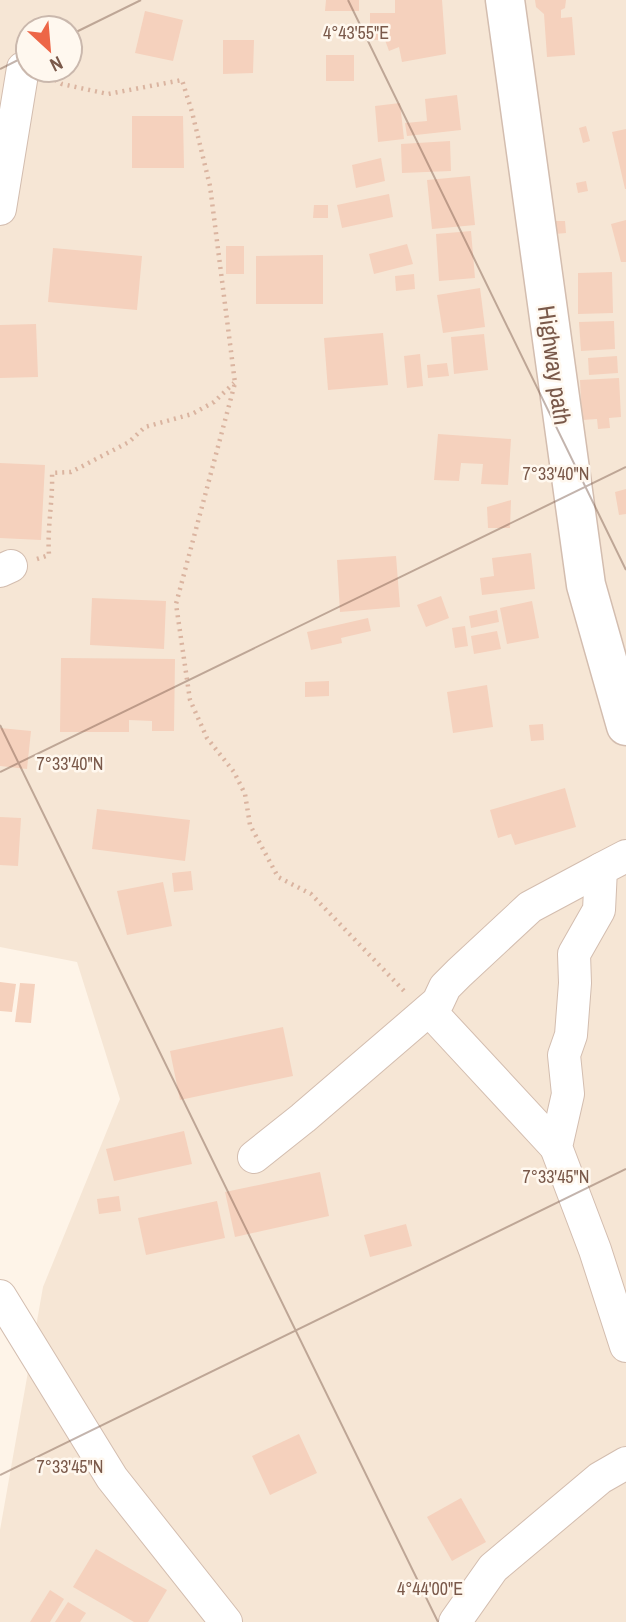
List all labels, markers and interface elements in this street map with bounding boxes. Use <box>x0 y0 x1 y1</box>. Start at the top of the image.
north arrow <box>14 14 84 84</box>
text: 4°43'55"E <box>323 20 389 45</box>
text: N <box>46 50 67 78</box>
street label: Highway path <box>531 303 579 427</box>
text: 7°33'40"N <box>523 461 589 486</box>
text: 7°33'40"N <box>37 751 103 776</box>
text: 7°33'45"N <box>523 1164 589 1189</box>
text: 7°33'45"N <box>37 1454 103 1479</box>
text: 4°44'00"E <box>397 1576 463 1601</box>

